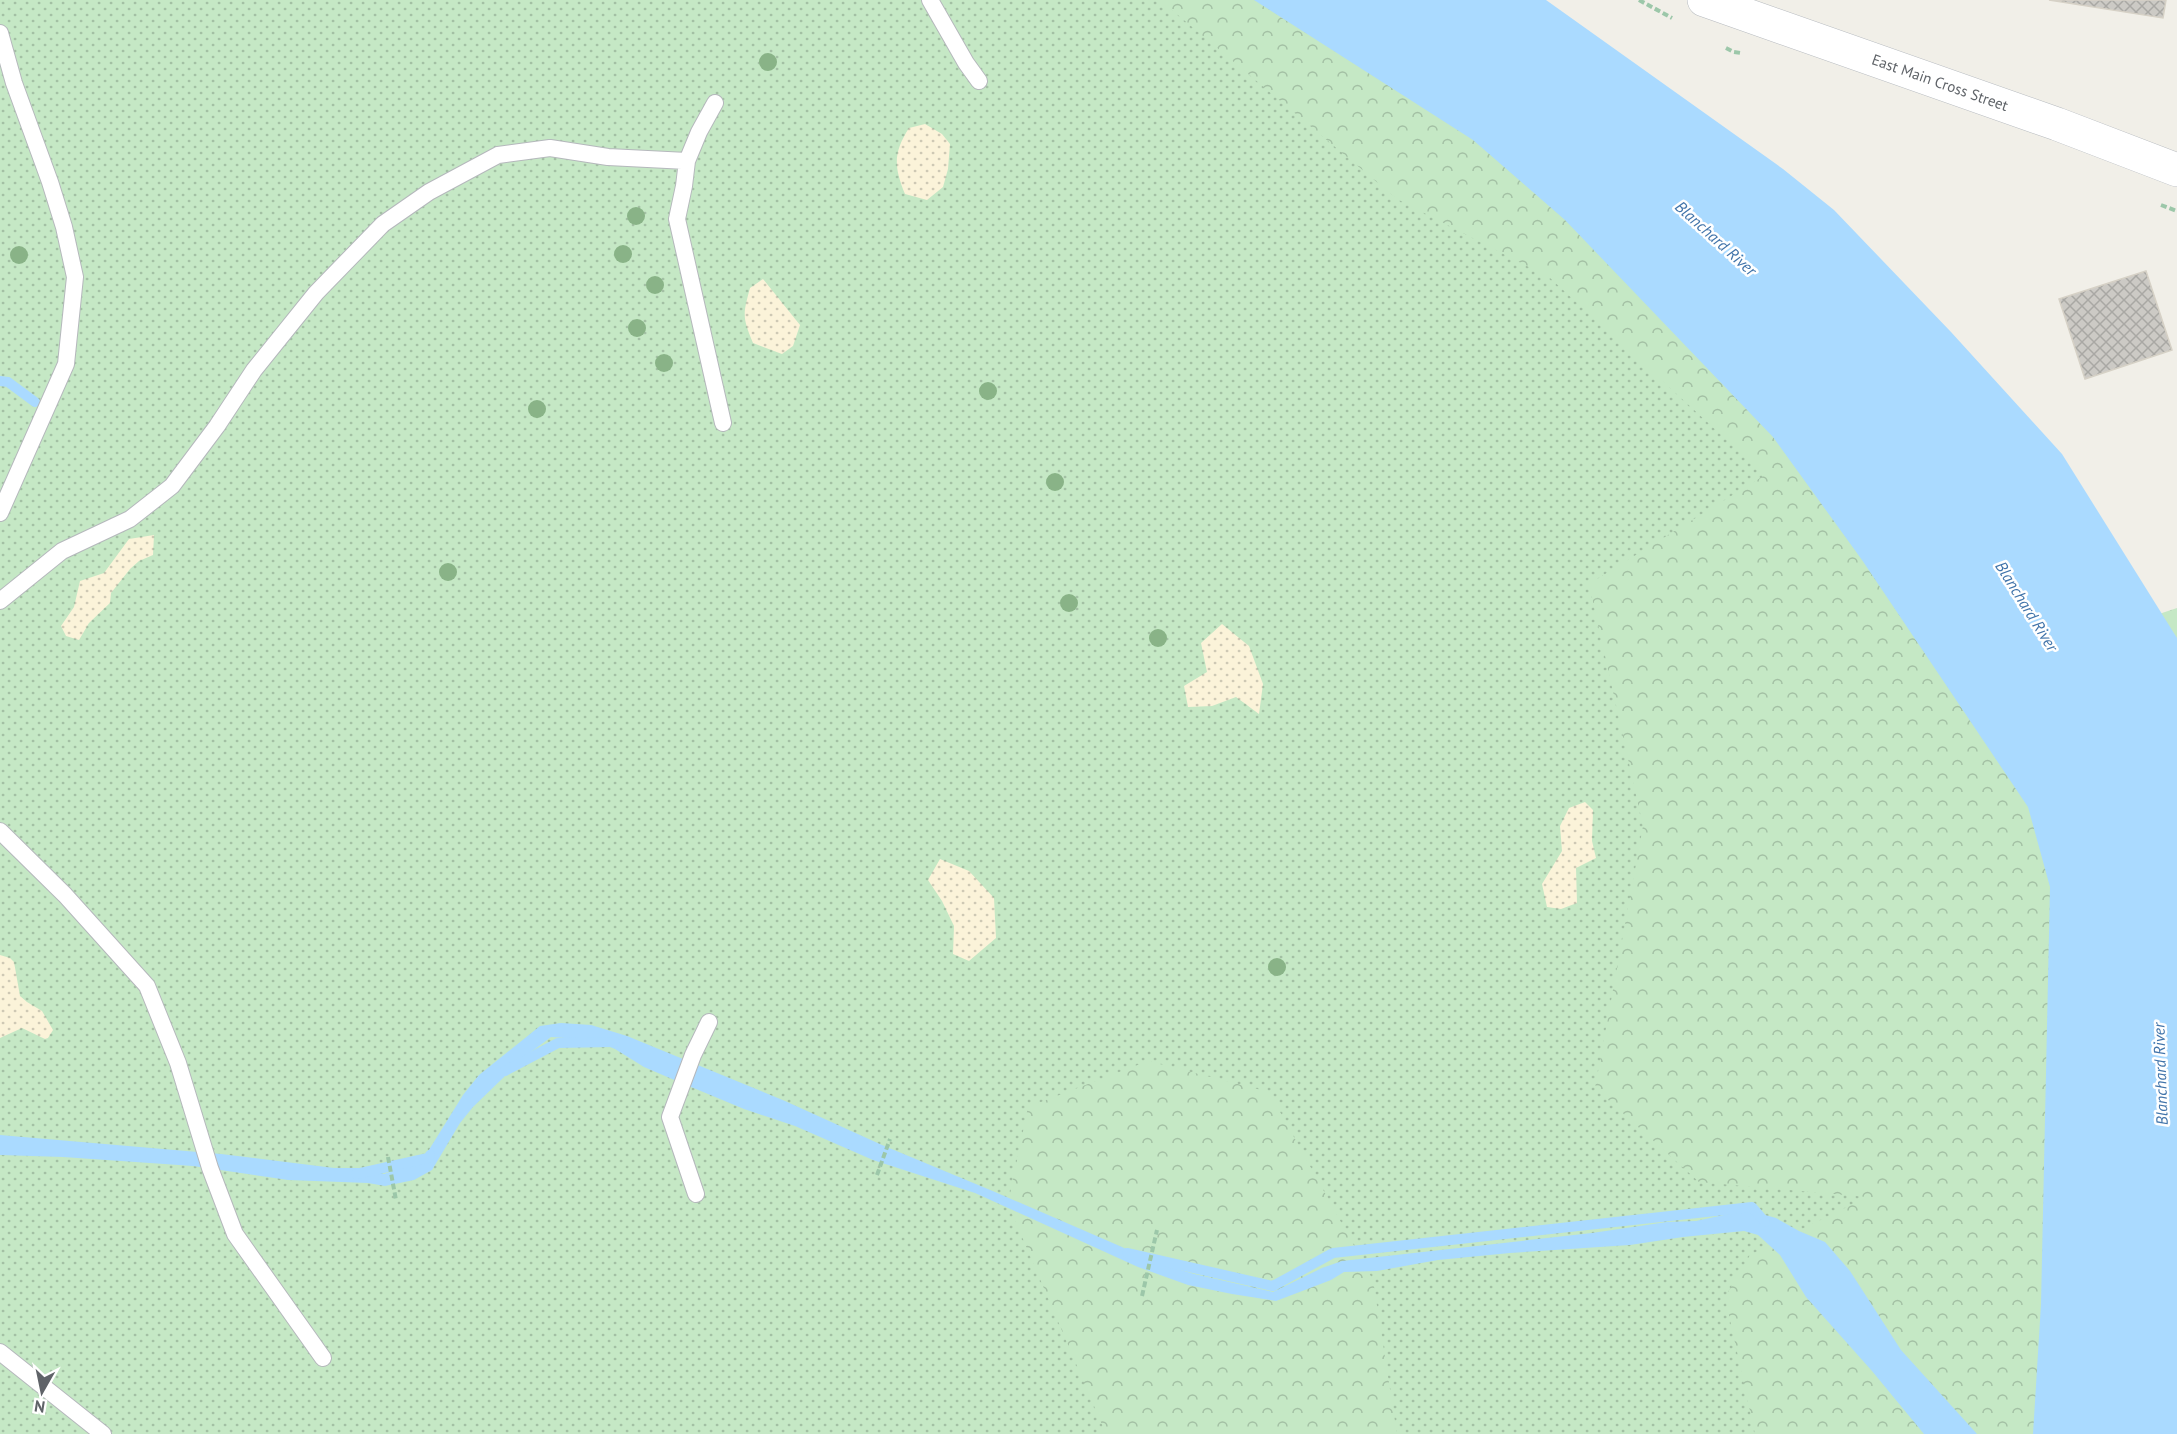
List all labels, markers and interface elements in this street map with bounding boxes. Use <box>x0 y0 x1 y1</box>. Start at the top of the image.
street label: East Main Cross Street <box>1869 50 2011 115</box>
water label: Blanchard River <box>1671 196 1762 281</box>
water label: Blanchard River <box>1991 557 2064 656</box>
water label: Blanchard River <box>2148 1021 2172 1126</box>
north arrow <box>12 1362 72 1422</box>
text: N <box>33 1396 46 1418</box>

